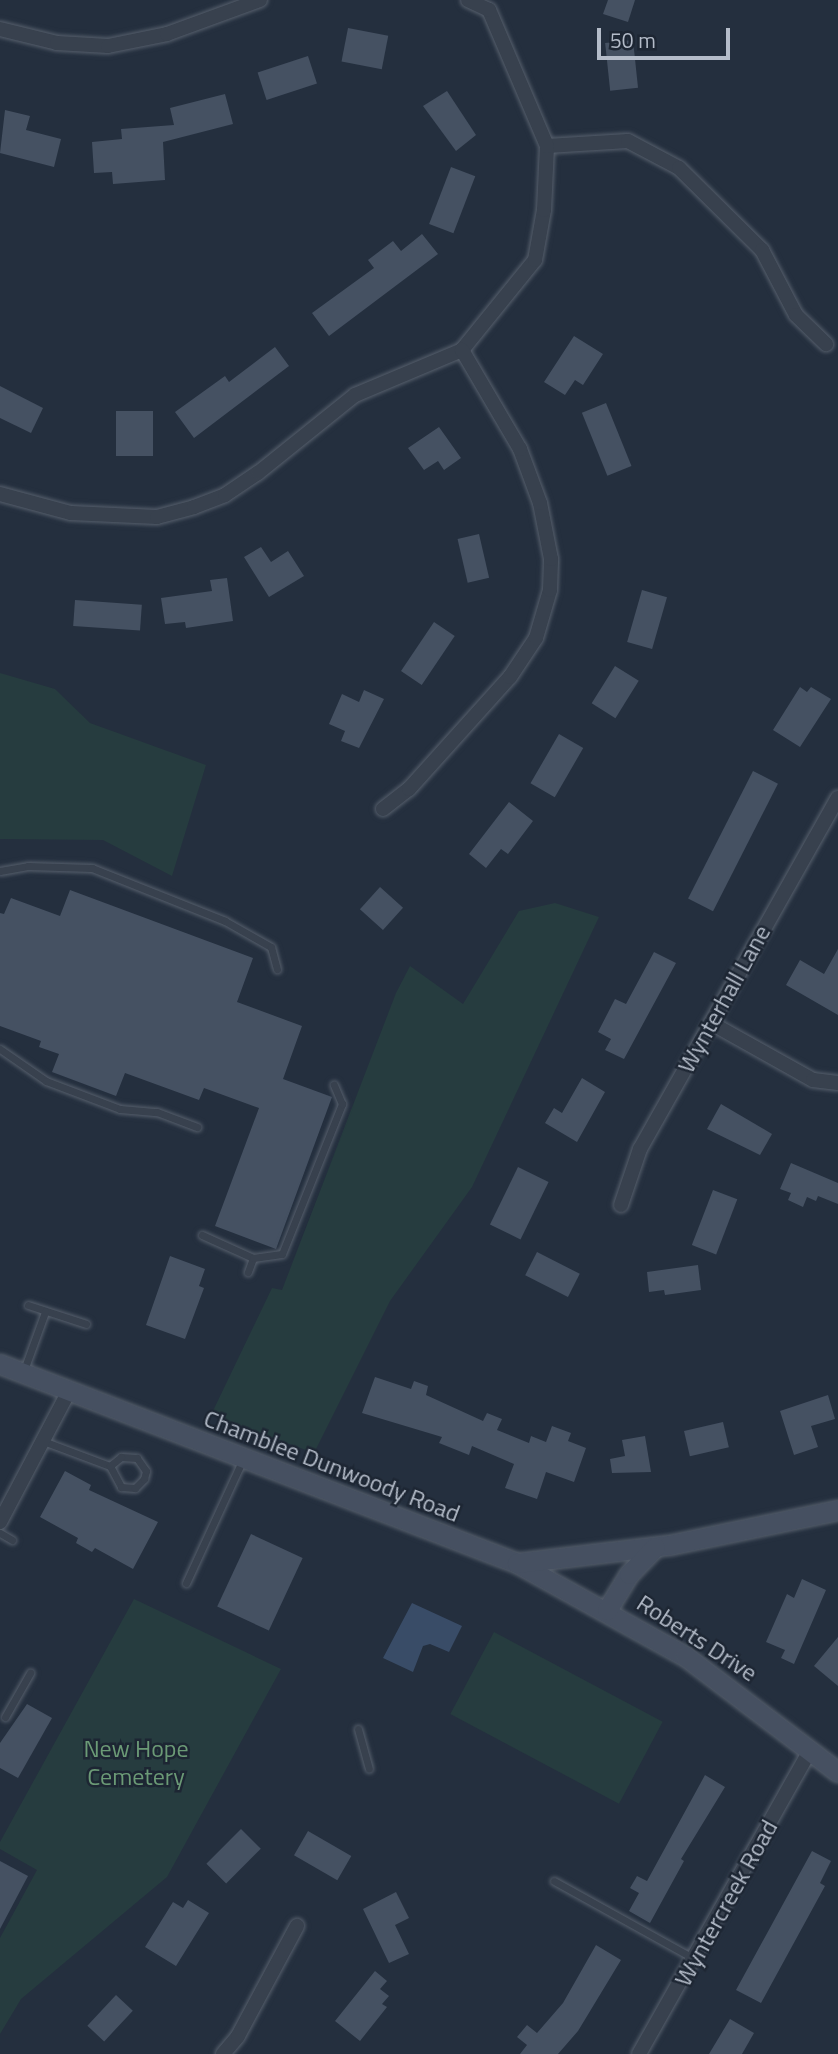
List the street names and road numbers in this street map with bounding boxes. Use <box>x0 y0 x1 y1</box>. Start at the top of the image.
street label: Wynterhall Lane <box>672 920 776 1078</box>
street label: Chamblee Dunwoody Road <box>200 1404 464 1528</box>
street label: Roberts Drive <box>631 1588 763 1688</box>
street label: Wyntercreek Road <box>668 1815 784 1991</box>

